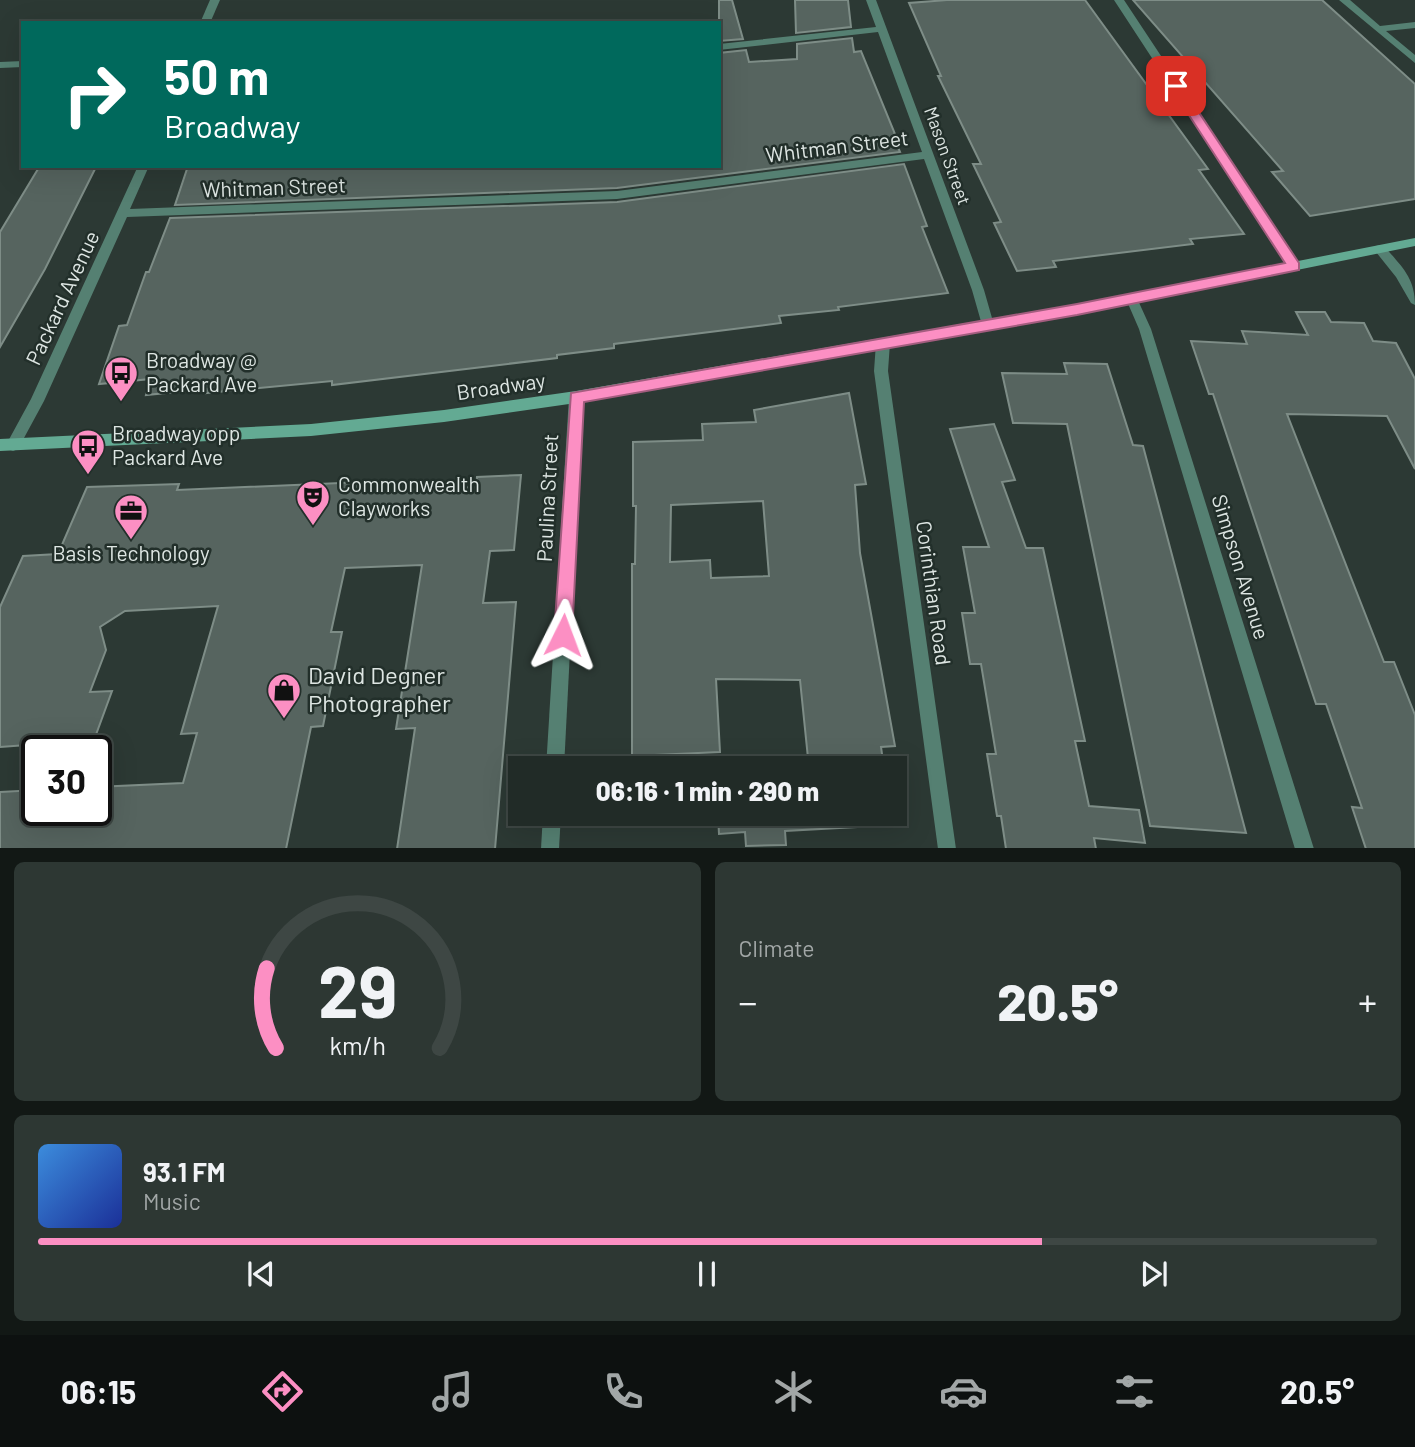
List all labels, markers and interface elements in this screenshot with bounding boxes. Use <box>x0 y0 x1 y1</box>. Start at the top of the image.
text: 50 m <box>164 46 269 105</box>
icon: right <box>49 49 140 140</box>
pin <box>1146 56 1206 116</box>
icon: arrive <box>1157 67 1195 105</box>
street label: Mason Street <box>920 104 976 208</box>
text: Broadway <box>164 106 300 144</box>
street label: Whitman Street <box>764 124 910 167</box>
street label: Whitman Street <box>202 172 346 202</box>
street label: Packard Avenue <box>20 226 104 368</box>
place label: Broadway @ Packard Ave <box>146 347 257 396</box>
bus stop icon: Broadway @ Packard Ave <box>102 354 140 403</box>
street label: Broadway <box>455 367 547 404</box>
place label: Broadway opp Packard Ave <box>112 420 240 469</box>
bus stop icon: Broadway opp Packard Ave <box>69 427 107 476</box>
street label: Paulina Street <box>531 433 562 563</box>
place label: Commonwealth Clayworks <box>338 471 480 520</box>
theatre icon: Commonwealth Clayworks <box>294 478 332 527</box>
street label: Simpson Avenue <box>1207 491 1275 642</box>
office icon: Basis Technology <box>112 492 150 541</box>
street label: Corinthian Road <box>912 519 957 667</box>
place label: Basis Technology <box>52 540 210 565</box>
position arrow <box>526 598 600 672</box>
place label: David Degner Photographer <box>308 660 451 717</box>
shop icon: David Degner Photographer <box>265 671 303 720</box>
speed limit sign: 30 <box>21 735 112 826</box>
text: 06:16 · 1 min · 290 m <box>596 775 819 806</box>
text: Climate <box>739 934 815 962</box>
text: 29 <box>318 945 397 1033</box>
text: 20.5° <box>997 969 1118 1031</box>
text: − <box>739 978 758 1024</box>
text: + <box>1358 978 1377 1024</box>
text: km/h <box>329 1029 386 1059</box>
text: 93.1 FM <box>143 1156 225 1187</box>
text: Music <box>143 1187 201 1215</box>
icon: previous <box>242 1255 280 1293</box>
icon: pause <box>688 1255 726 1293</box>
icon: next <box>1135 1255 1173 1293</box>
icon: directions <box>258 1367 307 1416</box>
icon: music <box>428 1367 477 1416</box>
icon: phone <box>599 1367 648 1416</box>
icon: climate <box>769 1367 818 1416</box>
icon: car <box>939 1367 988 1416</box>
icon: filters <box>1110 1367 1159 1416</box>
text: 06:15 <box>61 1372 136 1410</box>
text: 20.5° <box>1280 1372 1354 1410</box>

